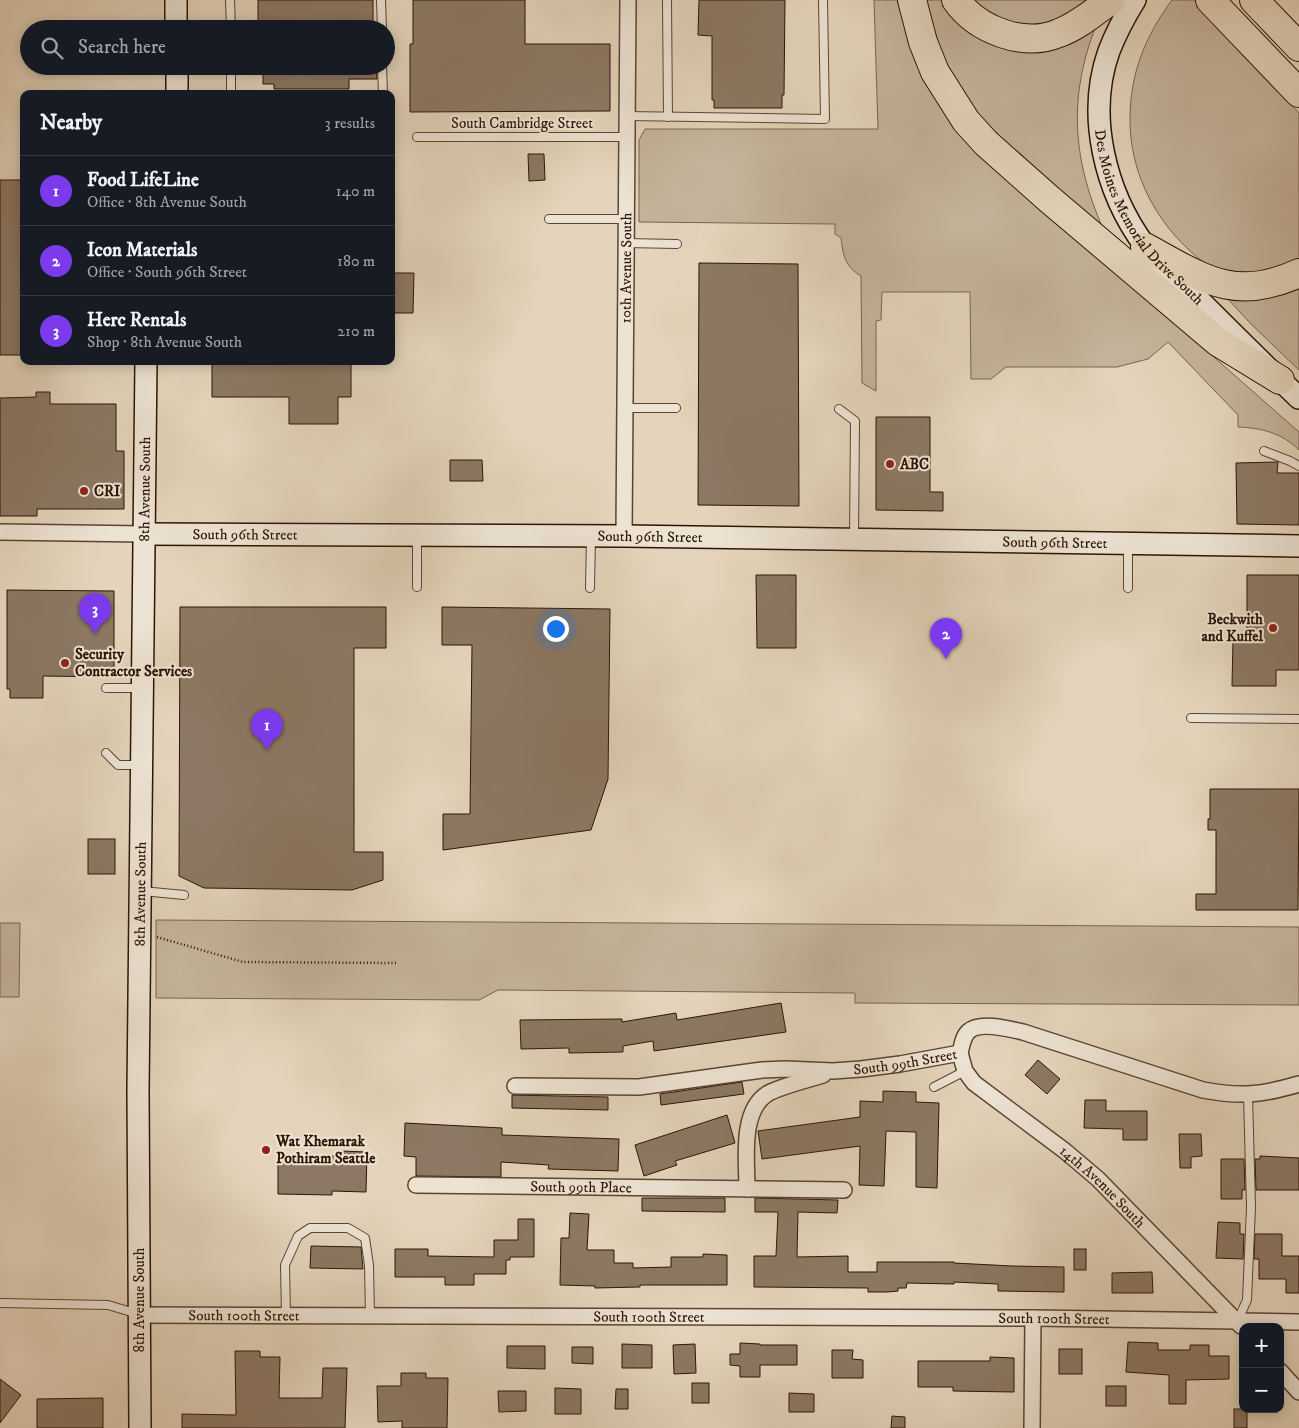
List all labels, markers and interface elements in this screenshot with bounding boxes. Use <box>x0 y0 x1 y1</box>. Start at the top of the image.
search box <box>20 20 395 75</box>
icon: search <box>38 34 66 62</box>
text: Search here <box>78 36 166 59</box>
text: Nearby <box>40 110 102 136</box>
text: 3 results <box>325 113 375 133</box>
street label: South Cambridge Street <box>451 114 593 133</box>
street label: Des Moines Memorial Drive South <box>1090 128 1208 310</box>
text: Food LifeLine <box>87 169 199 192</box>
text: 1 <box>53 181 59 201</box>
text: 140 m <box>336 181 375 201</box>
text: Office · 8th Avenue South <box>87 192 247 212</box>
street label: 10th Avenue South <box>617 212 636 324</box>
text: Icon Materials <box>87 239 197 262</box>
text: 2 <box>52 251 60 271</box>
text: 180 m <box>337 251 375 271</box>
text: Office · South 96th Street <box>87 262 247 282</box>
text: Herc Rentals <box>87 309 186 332</box>
text: 3 <box>53 321 59 341</box>
text: 210 m <box>337 321 375 341</box>
text: Shop · 8th Avenue South <box>87 332 242 352</box>
street label: 8th Avenue South <box>135 436 155 542</box>
place label: ABC <box>899 455 929 474</box>
marker: ABC <box>884 458 896 470</box>
place label: CRI <box>94 482 120 501</box>
marker: CRI <box>78 485 90 497</box>
street label: South 96th Street <box>192 525 298 545</box>
street label: South 96th Street <box>597 527 703 547</box>
street label: South 96th Street <box>1002 533 1108 553</box>
pin: 3 <box>79 593 111 634</box>
place label: Beckwith and Kuffel <box>1201 610 1263 646</box>
your location <box>543 616 569 642</box>
pin: 2 <box>930 618 962 659</box>
marker: Beckwith and Kuffel <box>1267 622 1279 634</box>
place label: Security Contractor Services <box>75 645 192 681</box>
marker: Security Contractor Services <box>59 657 71 669</box>
pin: 1 <box>251 709 283 750</box>
street label: 8th Avenue South <box>131 841 151 947</box>
street label: South 99th Street <box>853 1045 959 1080</box>
place label: Wat Khemarak Pothiram Seattle <box>275 1132 376 1168</box>
street label: 14th Avenue South <box>1056 1141 1149 1232</box>
marker: Wat Khemarak Pothiram Seattle <box>260 1144 272 1156</box>
street label: South 99th Place <box>530 1177 632 1198</box>
street label: 8th Avenue South <box>130 1247 149 1352</box>
street label: South 100th Street <box>188 1306 300 1326</box>
street label: South 100th Street <box>593 1308 705 1327</box>
street label: South 100th Street <box>998 1309 1110 1329</box>
map controls <box>1239 1323 1284 1413</box>
button: + <box>1239 1323 1284 1368</box>
button: − <box>1239 1368 1284 1413</box>

